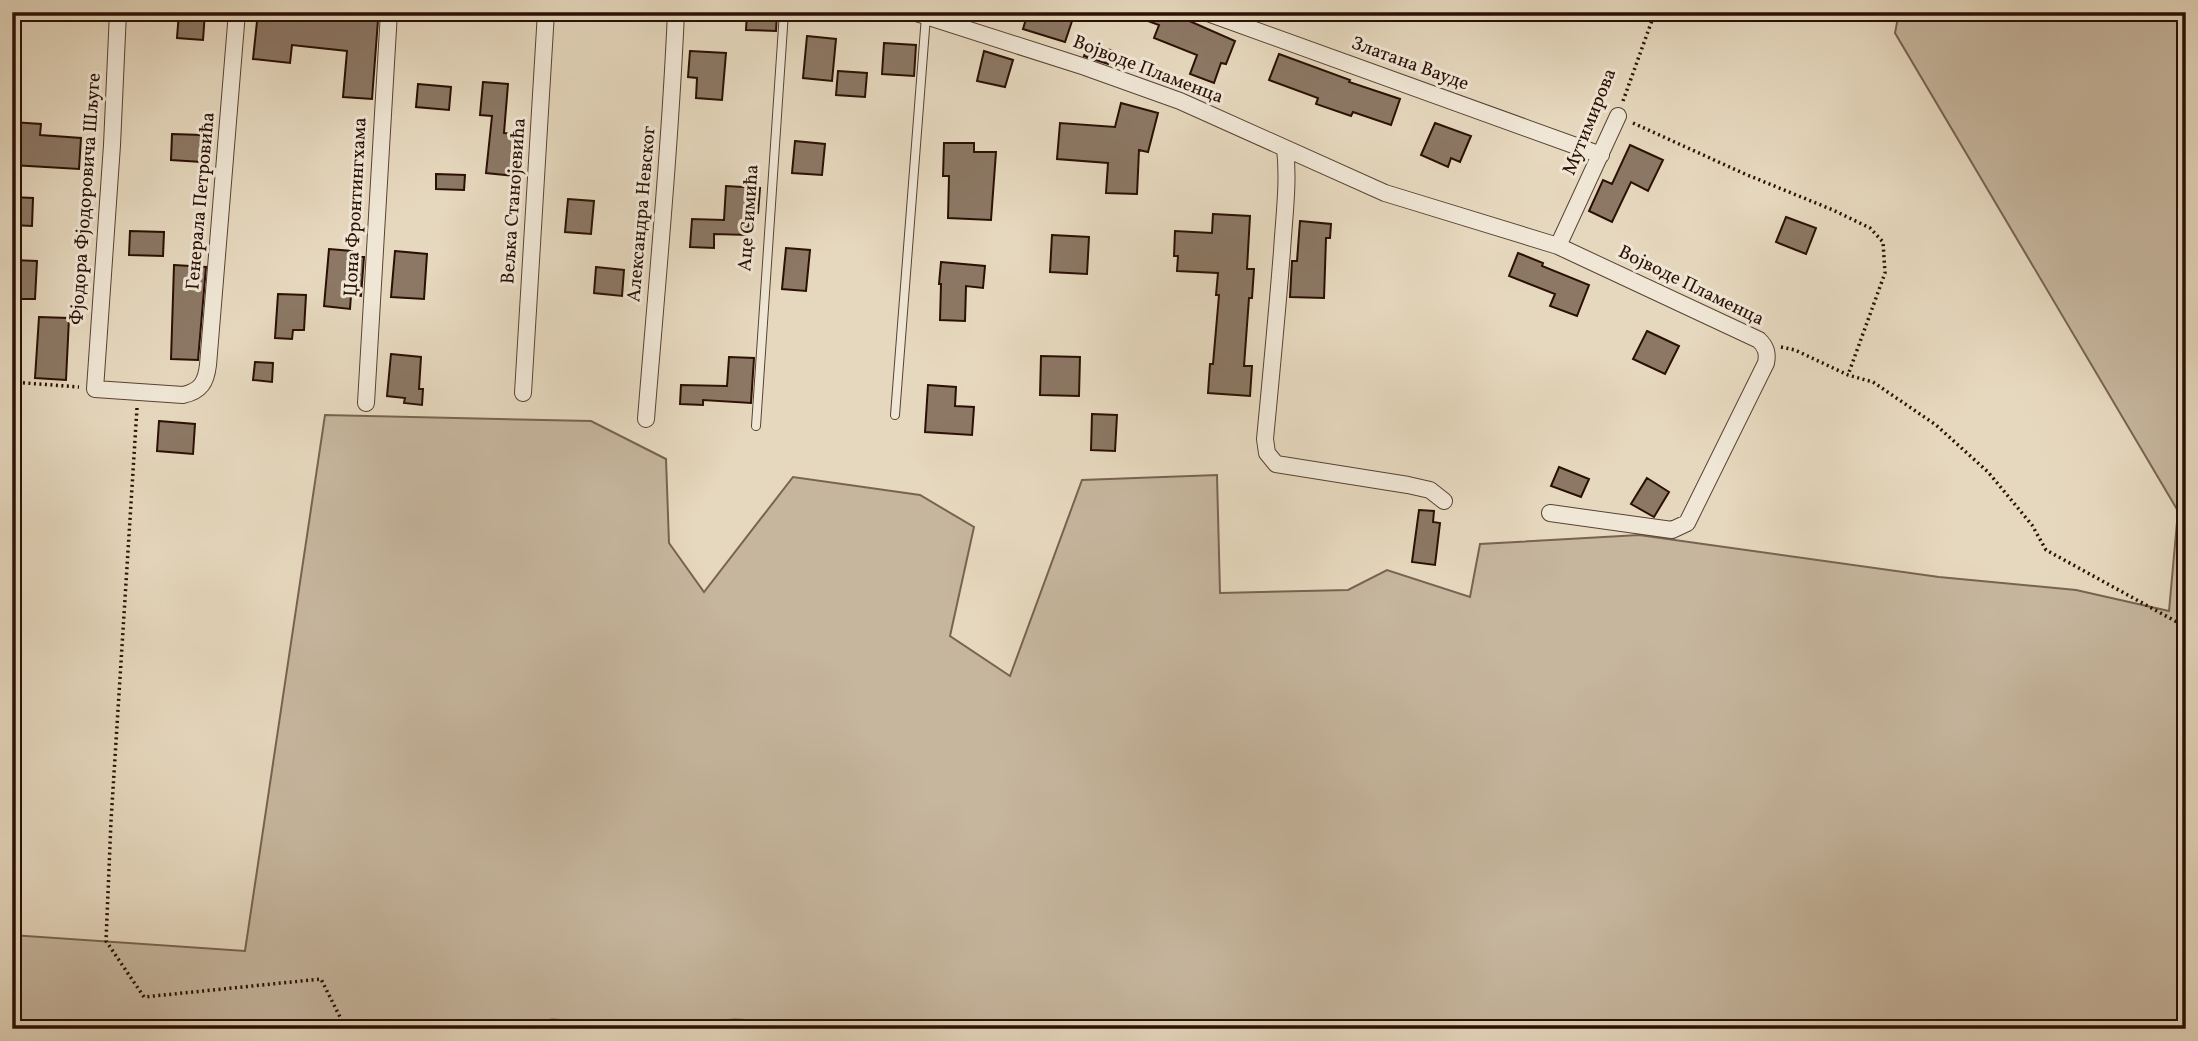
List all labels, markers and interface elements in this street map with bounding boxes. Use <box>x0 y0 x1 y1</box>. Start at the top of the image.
street label: Војводе Пламенца <box>1069 29 1227 111</box>
street label: Златана Вауде <box>1348 31 1472 97</box>
street label: Мутимирова <box>1557 65 1623 179</box>
street label: Фјодора Фјодоровича Шљуге <box>64 72 108 326</box>
street label: Генерала Петровића <box>180 111 222 291</box>
street label: Џона Фронтингхама <box>338 117 374 297</box>
street label: Вељка Станојевића <box>495 117 533 285</box>
street label: Александра Невског <box>621 124 663 303</box>
street label: Аце Симића <box>732 164 766 272</box>
street label: Војводе Пламенца <box>1614 239 1768 333</box>

